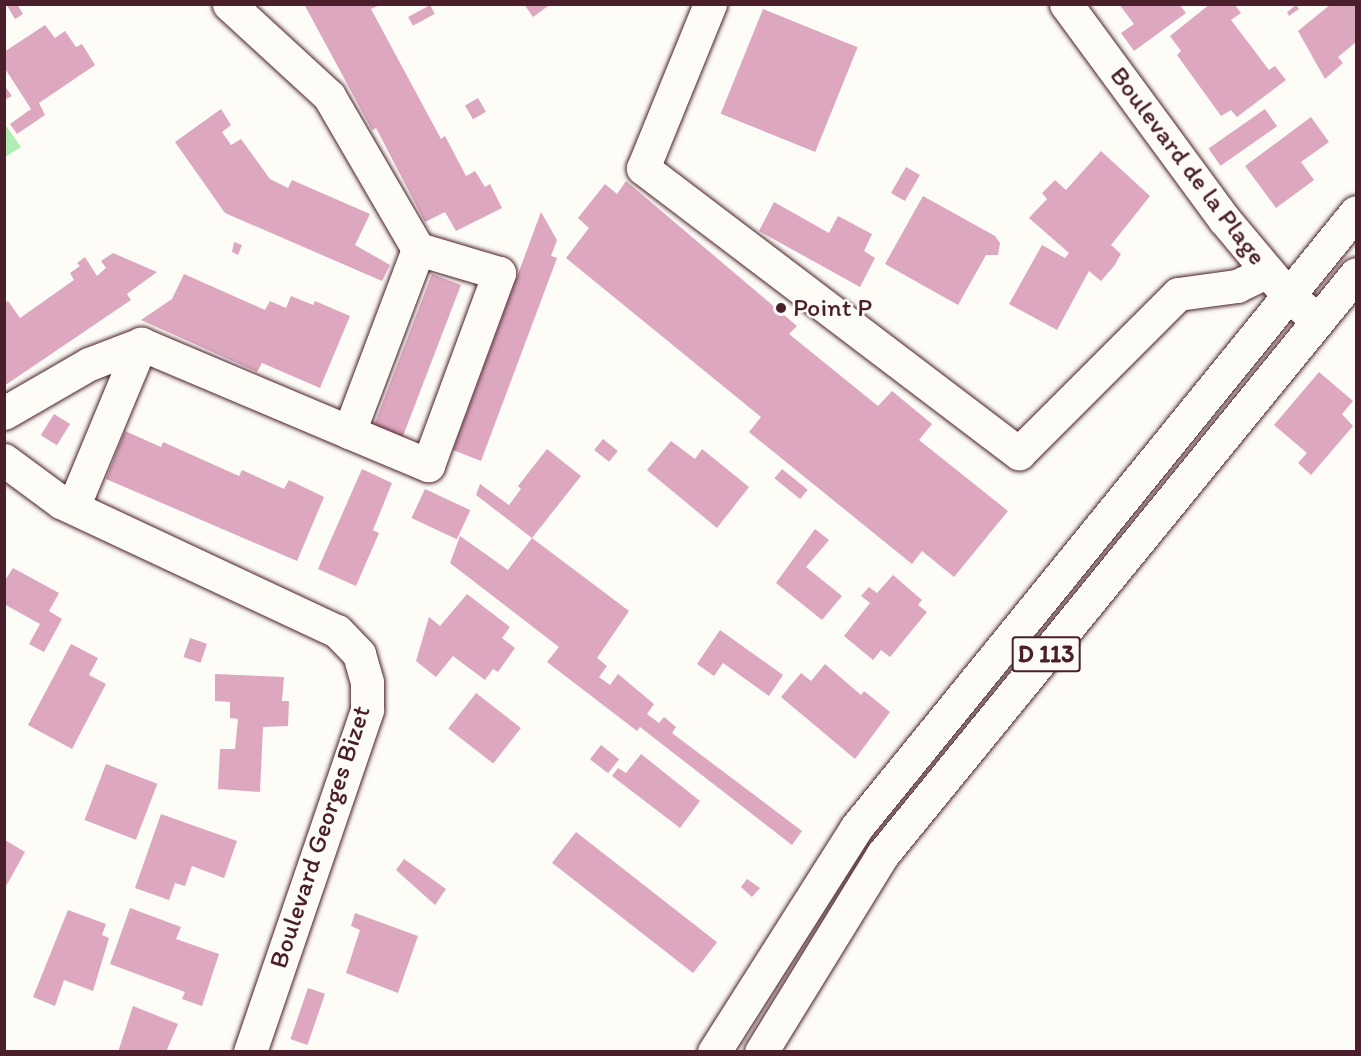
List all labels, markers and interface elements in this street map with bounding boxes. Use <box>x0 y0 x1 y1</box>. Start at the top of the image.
street label: Boulevard de la Plage <box>1103 60 1273 272</box>
place label: Point P <box>793 292 872 324</box>
marker: Point P <box>774 301 788 315</box>
road number: D 113 <box>1012 633 1080 675</box>
street label: Boulevard Georges Bizet <box>263 701 377 973</box>

